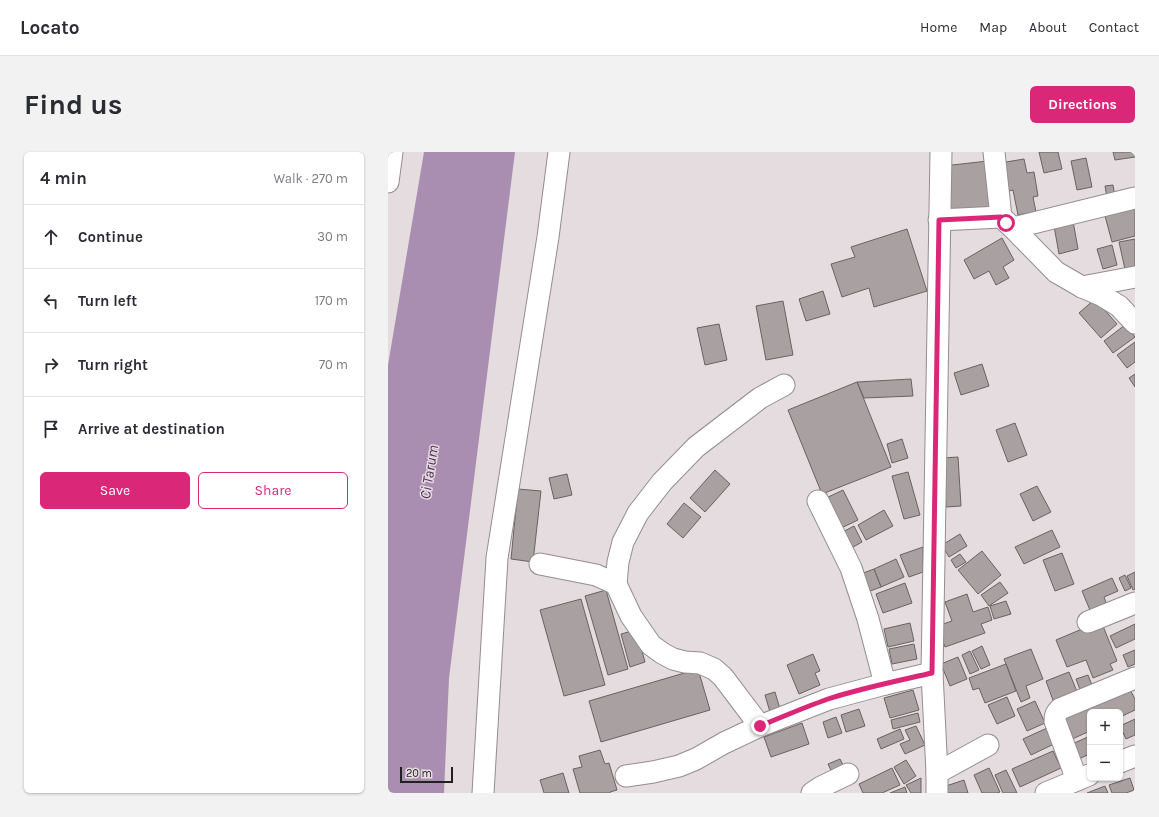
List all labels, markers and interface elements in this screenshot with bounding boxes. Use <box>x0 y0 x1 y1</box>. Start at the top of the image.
text: Locato <box>20 17 80 39</box>
text: Home <box>920 19 957 36</box>
text: Map <box>979 19 1007 36</box>
text: About <box>1029 19 1067 36</box>
text: Contact <box>1089 19 1139 36</box>
button: Directions <box>1030 86 1135 123</box>
text: Find us <box>24 88 123 121</box>
text: 4 min <box>40 168 87 188</box>
text: Walk · 270 m <box>274 171 348 186</box>
route start <box>997 214 1015 232</box>
icon: ahead <box>40 226 62 248</box>
text: Continue <box>78 228 143 246</box>
text: 30 m <box>317 229 348 244</box>
icon: left <box>40 290 62 312</box>
text: Turn left <box>78 292 137 310</box>
text: 170 m <box>315 293 348 308</box>
icon: right <box>40 354 62 376</box>
text: Turn right <box>78 356 148 374</box>
text: 70 m <box>319 357 348 372</box>
icon: arrive <box>40 418 62 440</box>
text: Arrive at destination <box>78 420 225 438</box>
water label: Ci Tarum <box>416 444 442 500</box>
button: Save <box>40 472 190 509</box>
button: Share <box>198 472 348 509</box>
map controls <box>1087 709 1123 781</box>
button: + <box>1087 709 1123 745</box>
route end <box>751 717 769 735</box>
button: − <box>1087 745 1123 781</box>
scale bar <box>400 765 453 784</box>
text: 20 m <box>406 767 432 780</box>

